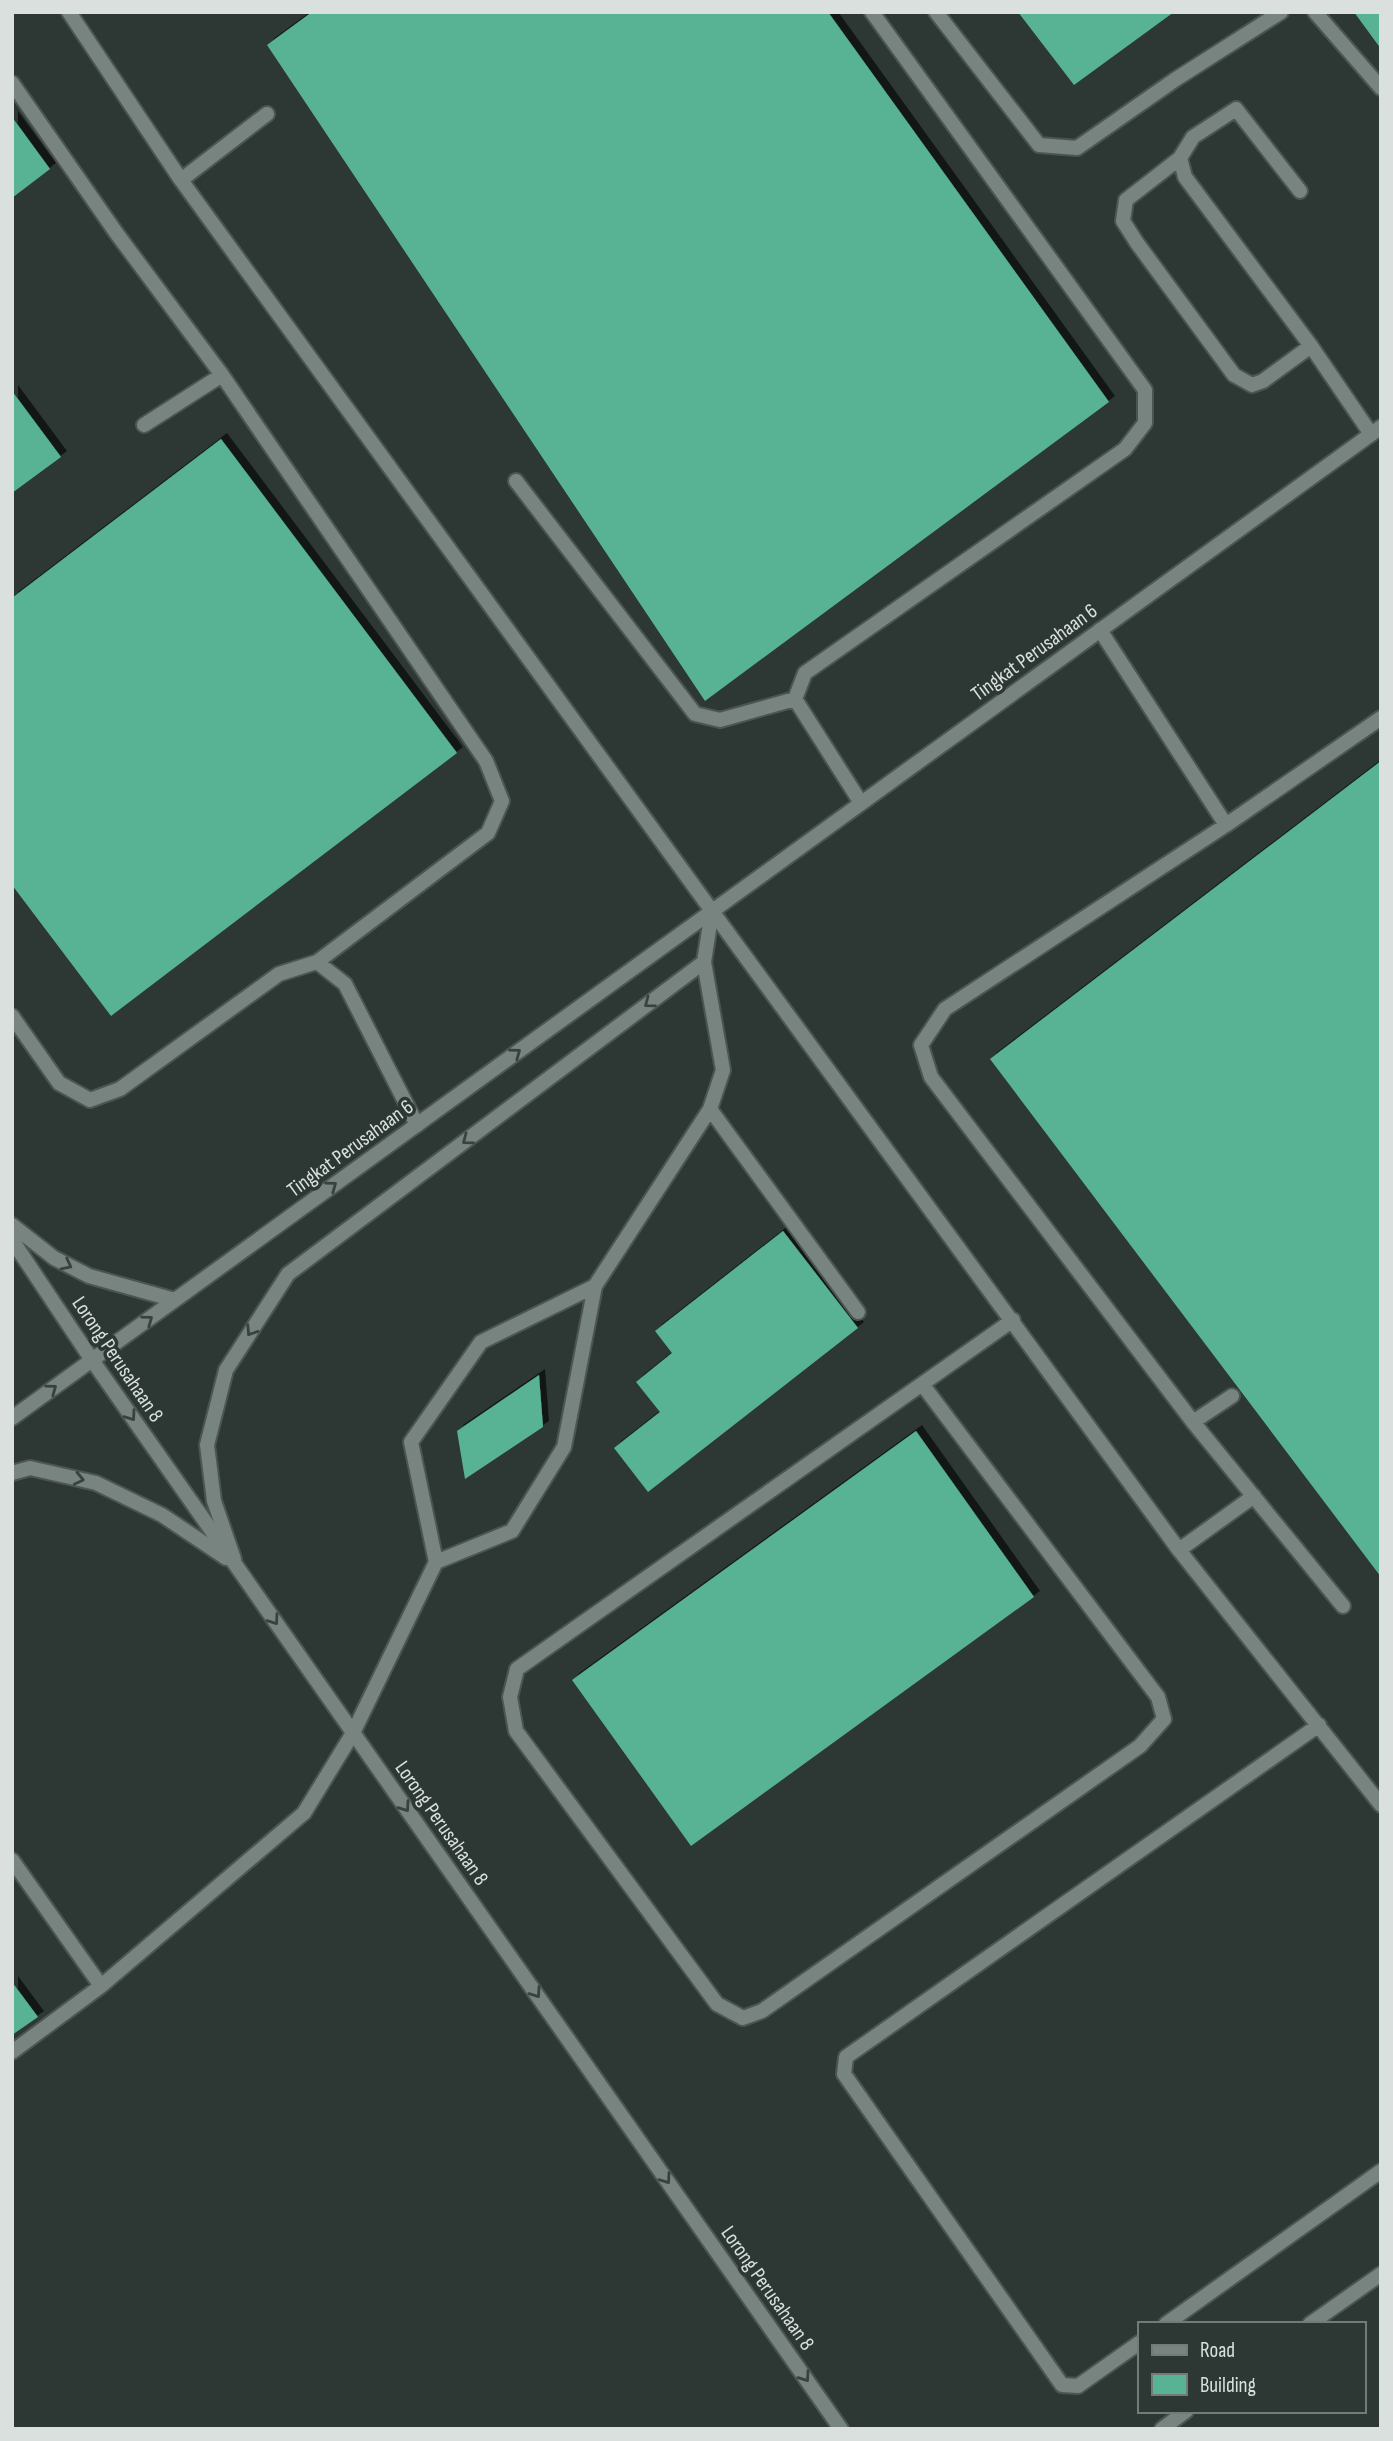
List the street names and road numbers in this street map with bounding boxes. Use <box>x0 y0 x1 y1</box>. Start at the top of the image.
street label: Tingkat Perusahaan 6 <box>966 598 1102 707</box>
street label: Tingkat Perusahaan 6 <box>282 1094 418 1203</box>
street label: Lorong Perusahaan 8 <box>66 1292 169 1427</box>
street label: Lorong Perusahaan 8 <box>390 1756 494 1890</box>
street label: Lorong Perusahaan 8 <box>716 2221 820 2355</box>

